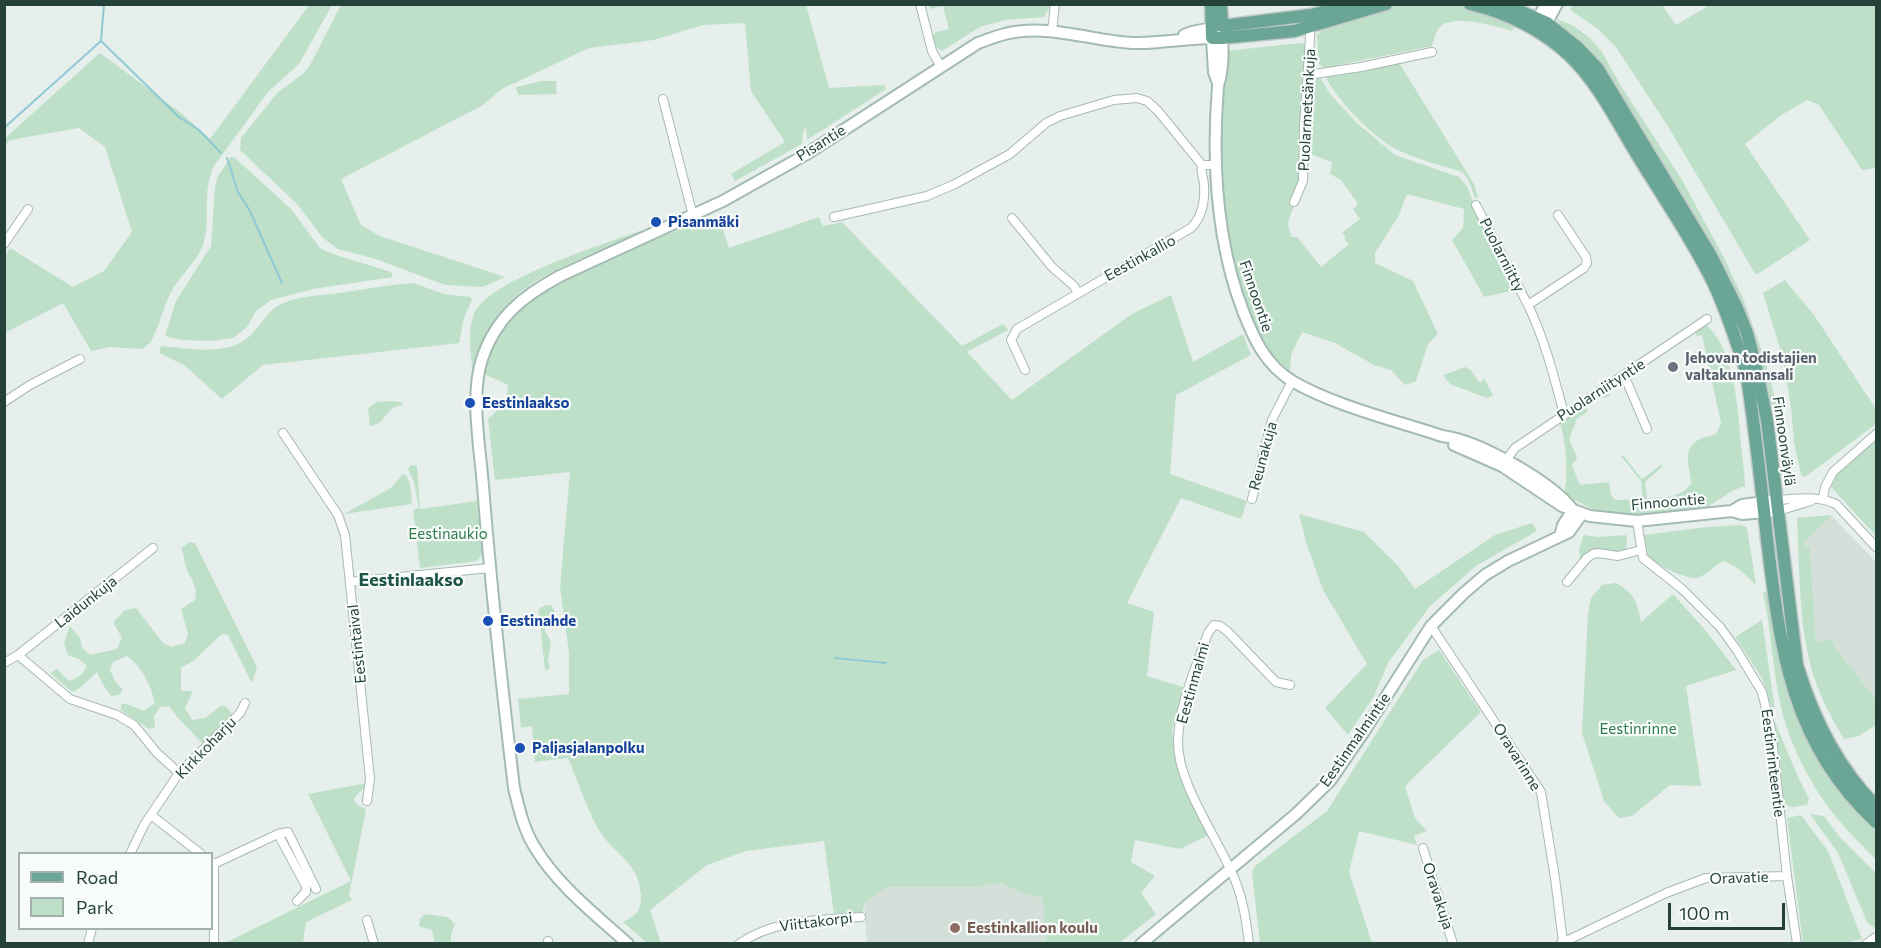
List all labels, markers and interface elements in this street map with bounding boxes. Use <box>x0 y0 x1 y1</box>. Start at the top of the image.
street label: Puolarmetsänkuja <box>1295 48 1319 172</box>
street label: Pisantie <box>793 121 849 165</box>
place label: Pisanmäki <box>668 213 739 231</box>
marker: Pisanmäki <box>649 215 663 229</box>
street label: Puolarniitty <box>1476 215 1528 295</box>
street label: Eestinkallio <box>1101 231 1179 285</box>
street label: Finnoontie <box>1235 258 1277 334</box>
place label: Jehovan todistajien valtakunnansali <box>1685 349 1817 384</box>
street label: Puolarniityntie <box>1554 355 1648 425</box>
marker: Jehovan todistajien valtakunnansali <box>1666 360 1680 374</box>
place label: Eestinlaakso <box>482 394 569 412</box>
street label: Finnoonväylä <box>1769 395 1799 487</box>
marker: Eestinlaakso <box>463 396 477 410</box>
street label: Reunakuja <box>1245 420 1281 492</box>
street label: Finnoontie <box>1630 490 1706 514</box>
park label: Eestinaukio <box>408 525 488 543</box>
district label: Eestinlaakso <box>359 569 463 591</box>
street label: Laidunkuja <box>51 572 121 632</box>
street label: Eestintaival <box>344 604 370 684</box>
place label: Eestinahde <box>500 612 576 630</box>
marker: Eestinahde <box>481 614 495 628</box>
street label: Eestinmalmi <box>1173 640 1213 726</box>
street label: Eestinmalmintie <box>1316 690 1394 790</box>
street label: Eestinrinteentie <box>1757 708 1789 818</box>
street label: Kirkkoharju <box>172 713 240 783</box>
street label: Oravarinne <box>1489 720 1545 794</box>
park label: Eestinrinne <box>1599 720 1677 738</box>
place label: Paljasjalanpolku <box>532 739 645 757</box>
marker: Paljasjalanpolku <box>513 741 527 755</box>
legend <box>18 852 213 930</box>
street label: Oravakuja <box>1419 860 1457 932</box>
text: Road <box>76 866 118 888</box>
street label: Oravatie <box>1709 868 1769 888</box>
scale bar <box>1671 891 1788 929</box>
text: Park <box>76 896 114 918</box>
text: 100 m <box>1679 902 1729 924</box>
street label: Viittakorpi <box>778 909 854 935</box>
place label: Eestinkallion koulu <box>967 919 1098 937</box>
marker: Eestinkallion koulu <box>948 921 962 935</box>

